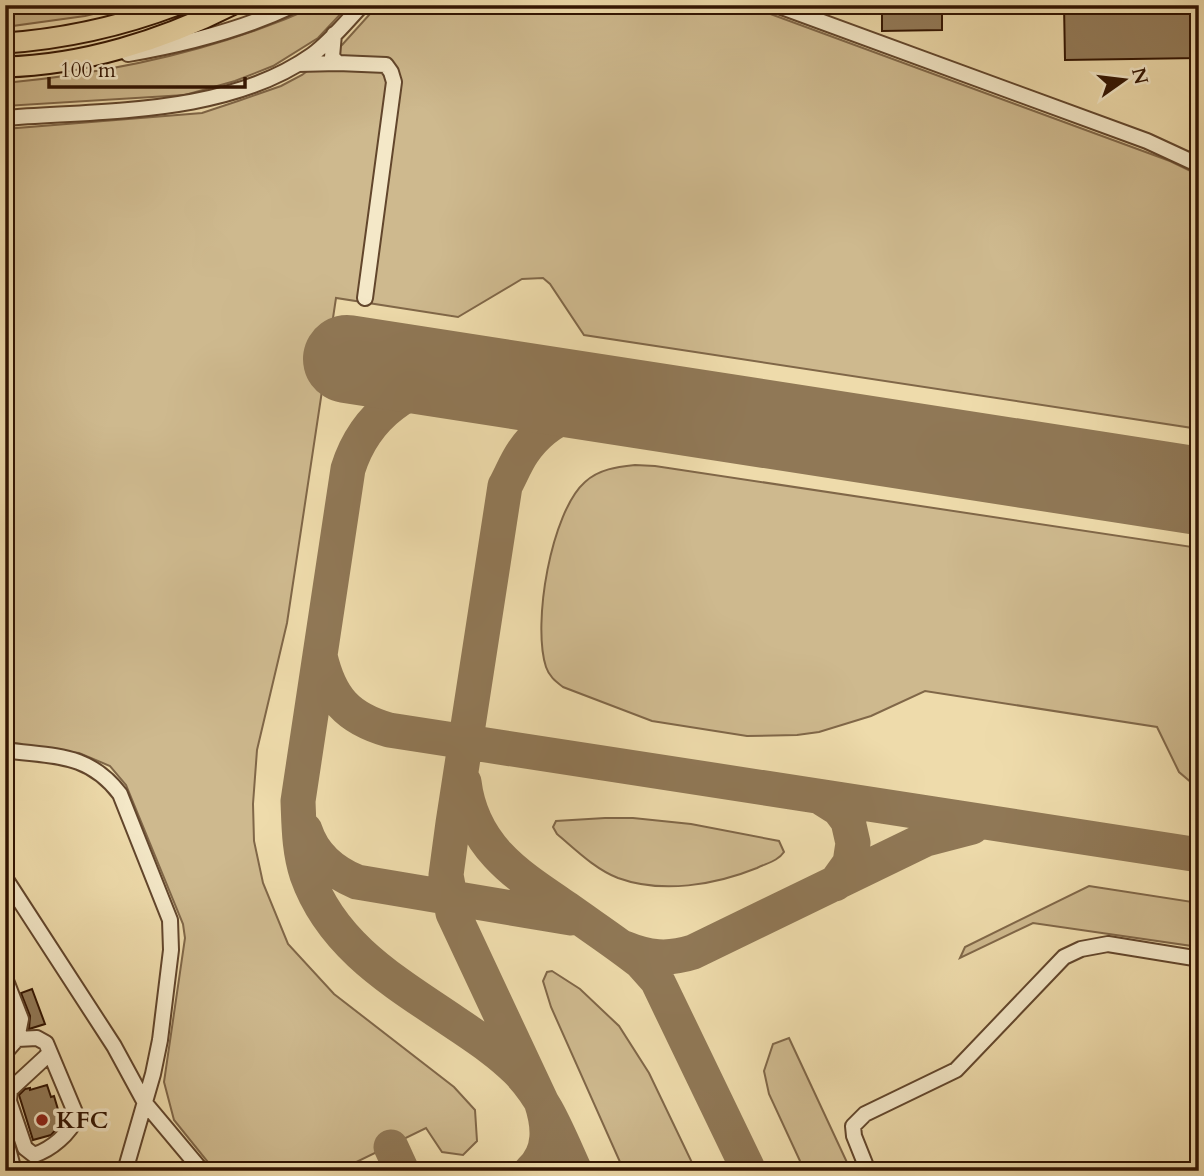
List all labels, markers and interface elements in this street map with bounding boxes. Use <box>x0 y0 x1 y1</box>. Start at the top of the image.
scale bar <box>49 46 245 90</box>
north arrow <box>1088 46 1158 116</box>
text: 100 m <box>60 56 116 85</box>
text: N <box>1125 65 1154 88</box>
place label: KFC <box>56 1104 108 1137</box>
marker: KFC <box>34 1112 50 1128</box>

